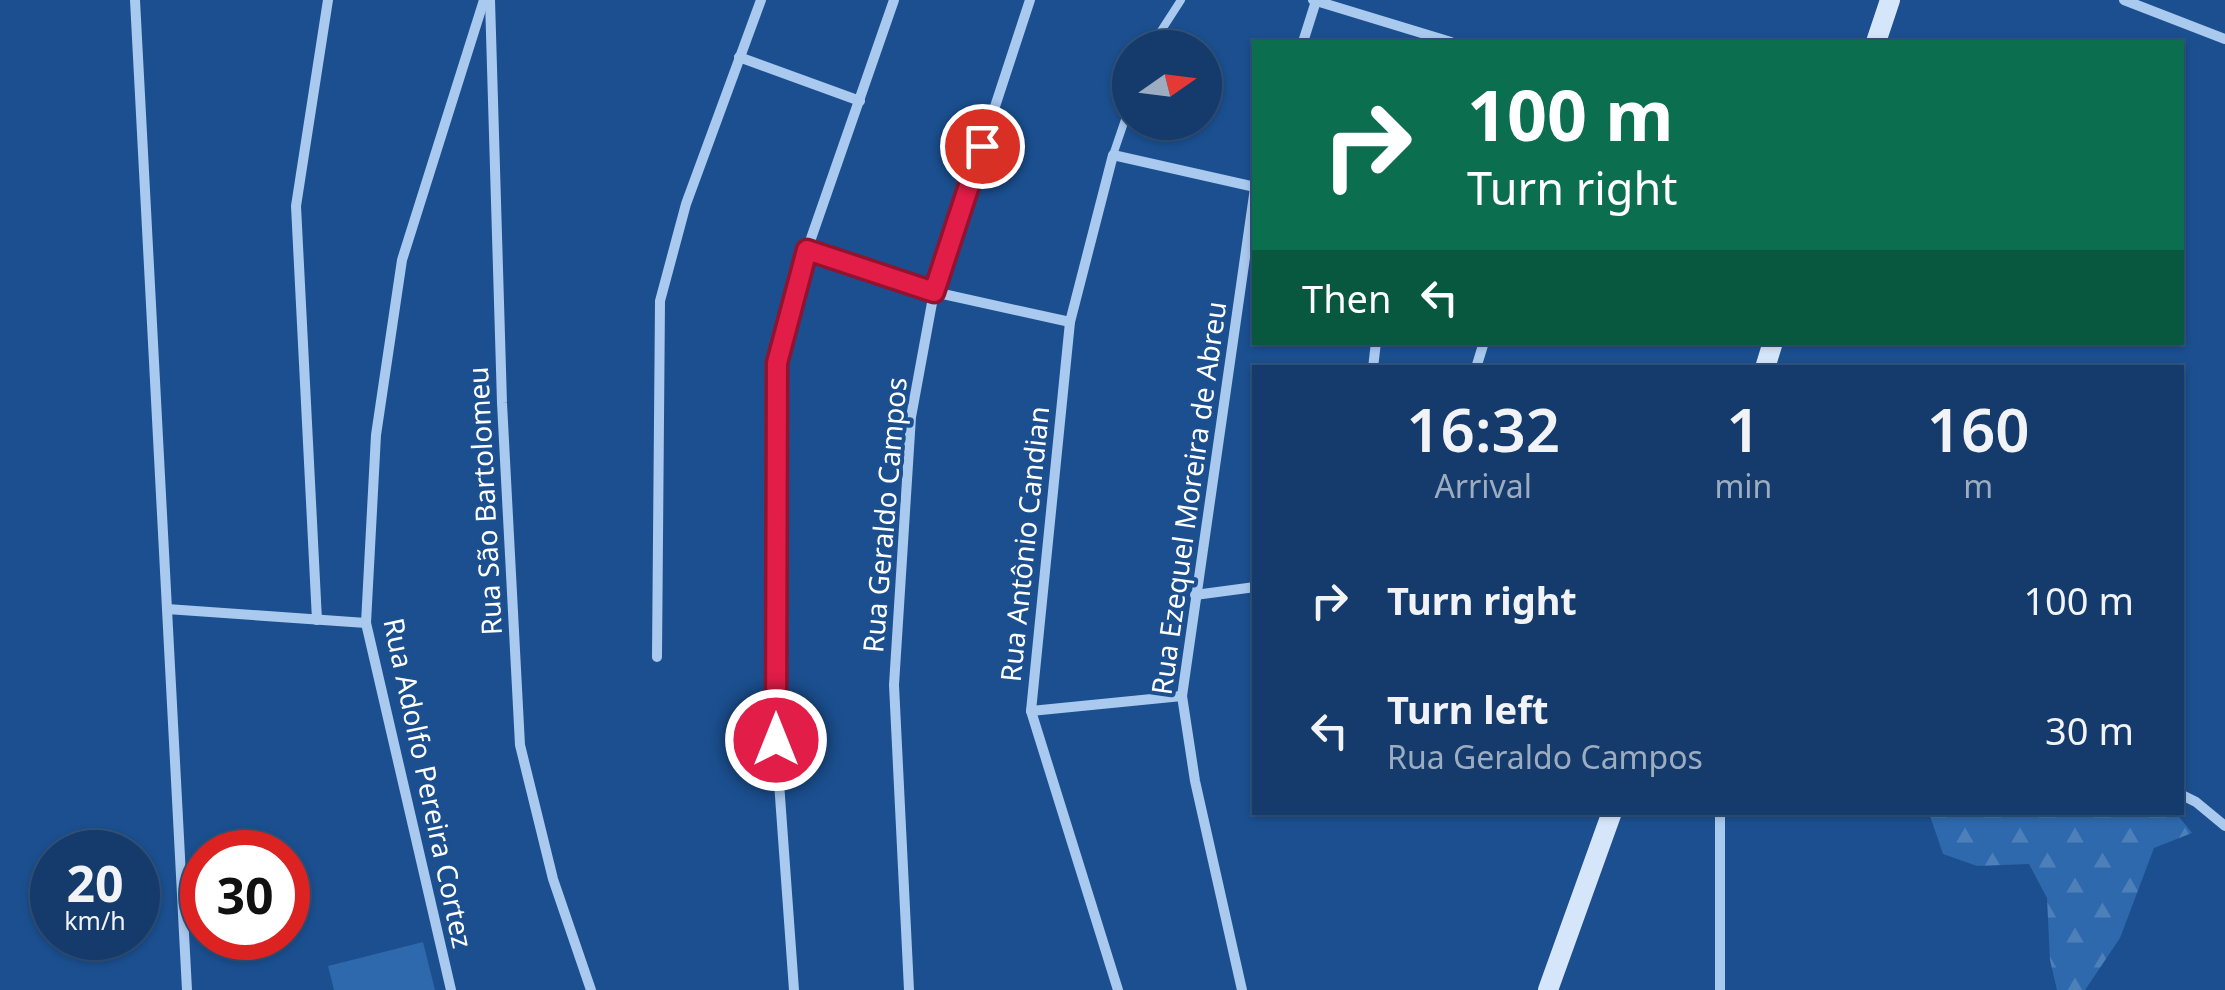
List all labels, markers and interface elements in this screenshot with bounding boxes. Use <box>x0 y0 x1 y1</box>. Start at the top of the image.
north arrow <box>1112 30 1222 140</box>
map controls <box>1112 30 1222 140</box>
text: 100 m <box>1467 66 1674 162</box>
icon: right <box>1302 80 1432 210</box>
pin <box>940 104 1025 189</box>
icon: arrive <box>955 119 1010 174</box>
text: Turn right <box>1467 157 1678 218</box>
icon: left <box>1412 270 1467 325</box>
text: Then <box>1302 272 1392 324</box>
street label: Rua Ezequel Moreira de Abreu <box>1142 299 1234 697</box>
street label: Rua São Bartolomeu <box>458 366 510 636</box>
street label: Rua Geraldo Campos <box>853 376 915 654</box>
text: 16:32 <box>1406 388 1560 470</box>
text: 1 <box>1726 388 1761 470</box>
text: 160 <box>1927 388 2030 470</box>
street label: Rua Antônio Candian <box>991 404 1057 684</box>
text: Arrival <box>1434 464 1532 507</box>
text: min <box>1714 464 1772 507</box>
text: m <box>1963 464 1993 507</box>
icon: right <box>1302 573 1357 628</box>
text: Turn right <box>1387 574 1577 626</box>
text: 100 m <box>2023 574 2134 626</box>
street label: Rua Adolfo Pereira Cortez <box>375 614 483 951</box>
text: Turn left <box>1387 683 1549 735</box>
position arrow <box>724 688 828 792</box>
icon: left <box>1302 703 1357 758</box>
text: 30 m <box>2045 704 2134 756</box>
text: Rua Geraldo Campos <box>1387 735 1703 778</box>
speed limit sign: 30 <box>180 830 310 960</box>
text: 20 <box>66 849 124 917</box>
text: km/h <box>64 903 126 937</box>

